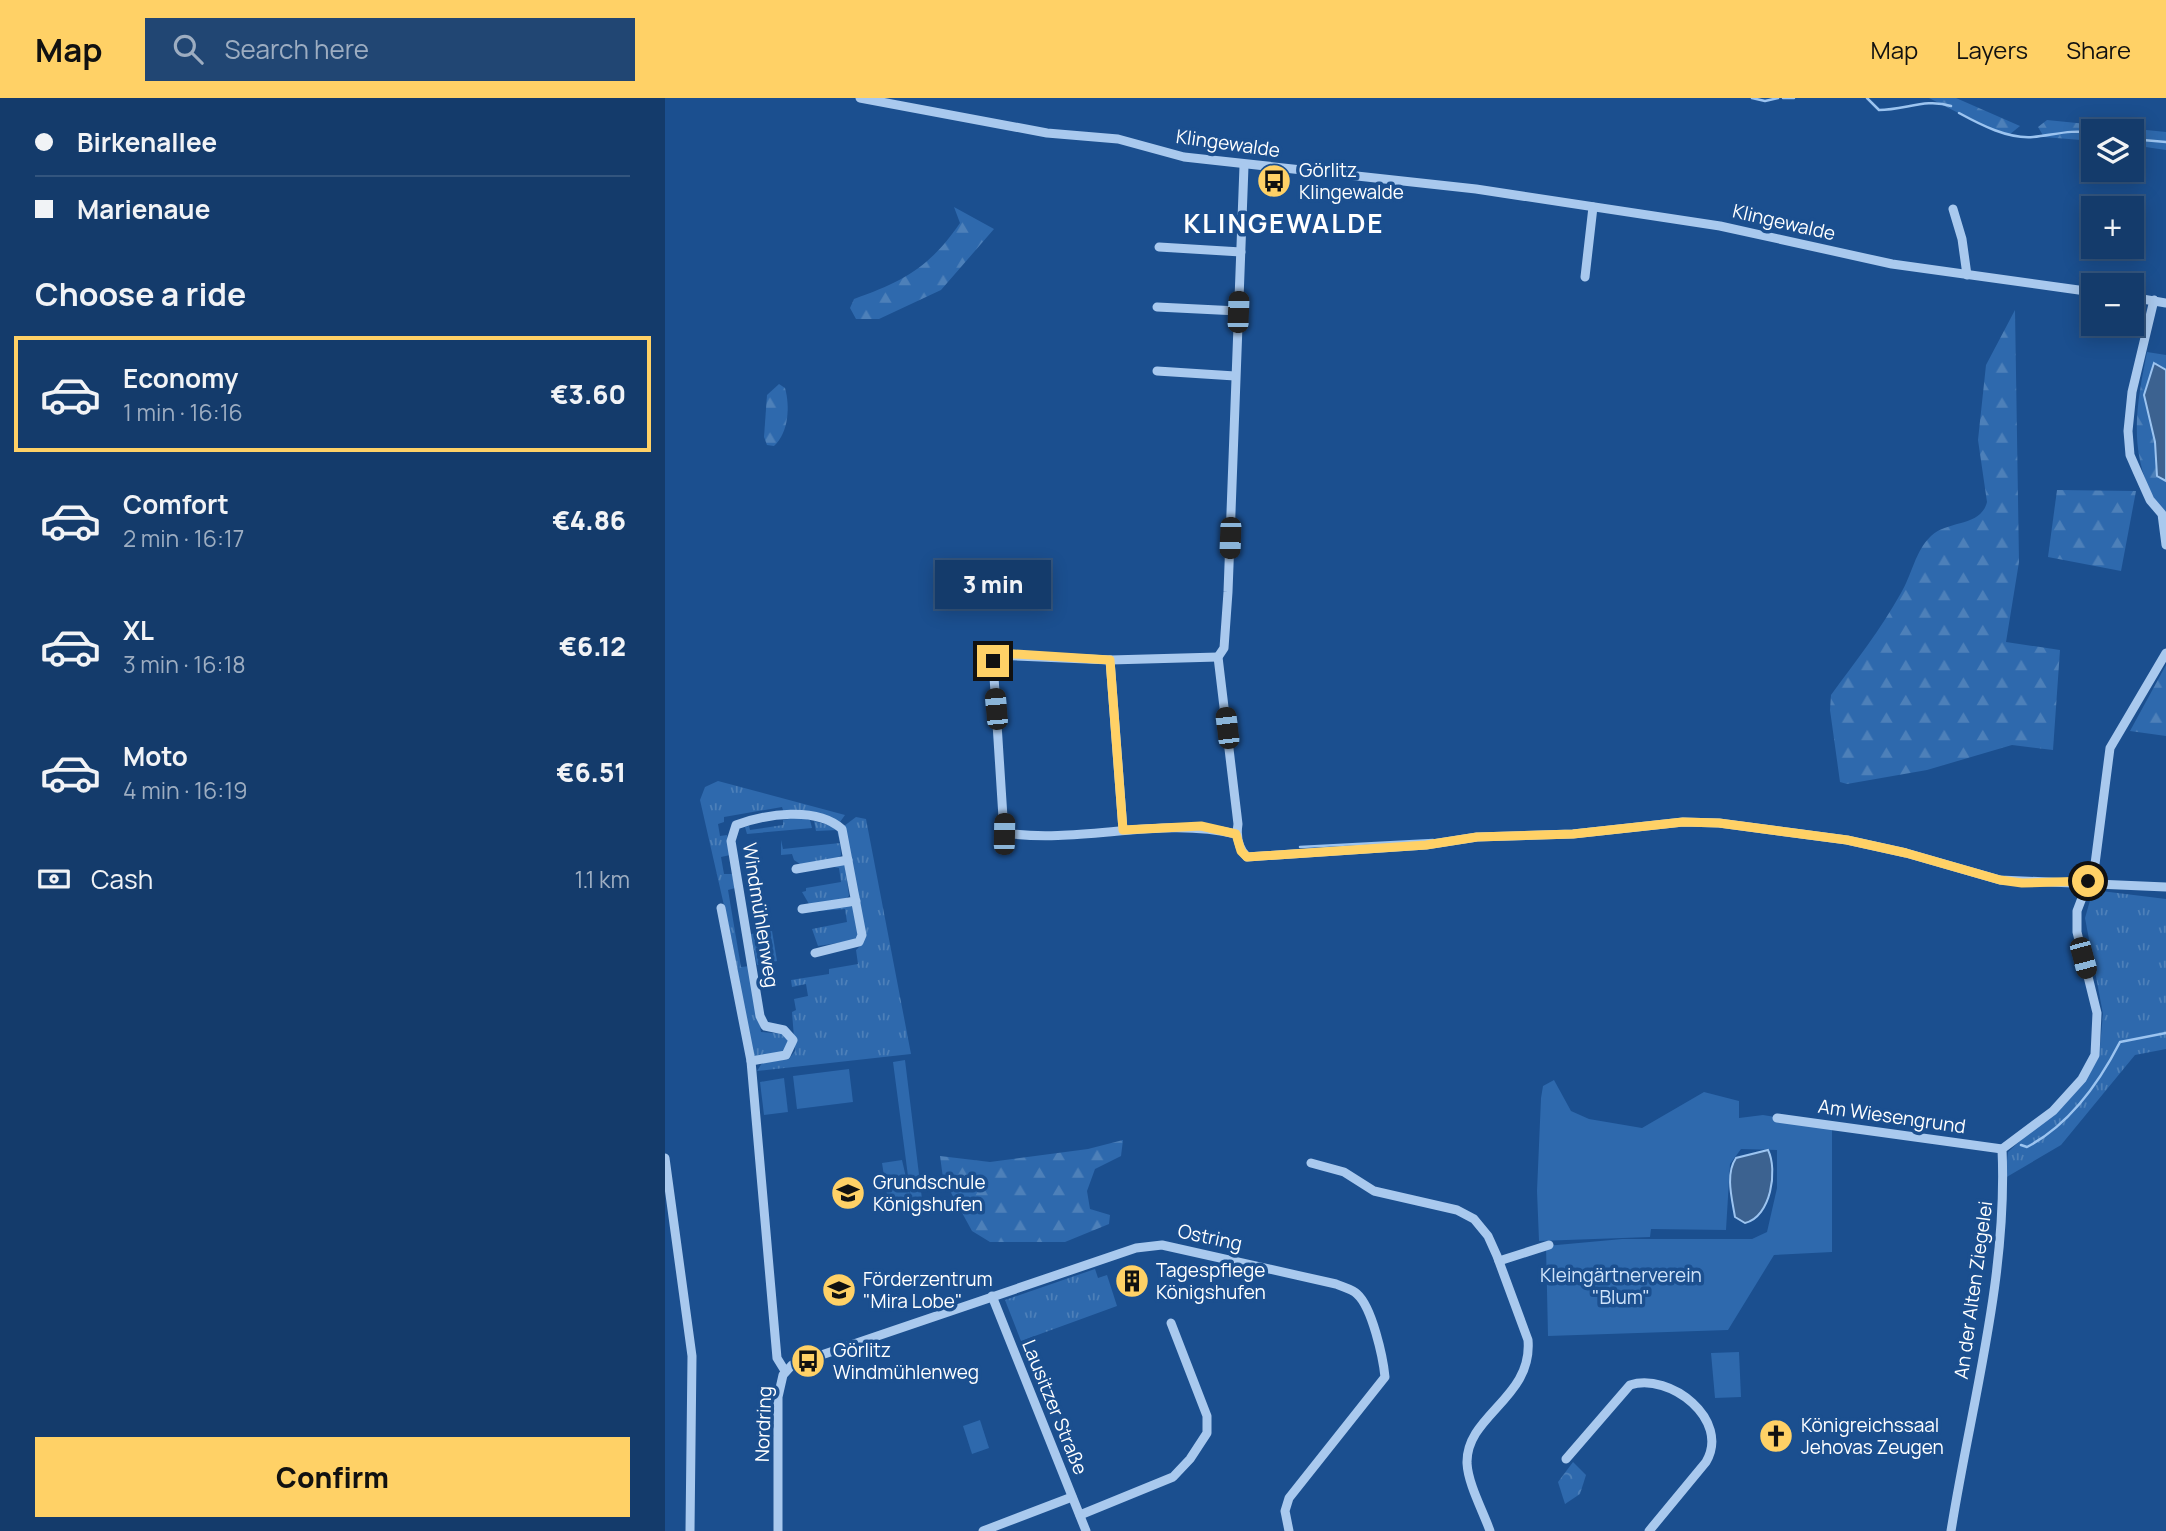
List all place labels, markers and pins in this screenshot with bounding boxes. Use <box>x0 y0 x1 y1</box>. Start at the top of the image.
place label: Görlitz Klingewalde <box>1299 157 1404 205</box>
bus stop icon: Görlitz Klingewalde <box>1255 162 1293 200</box>
place label: Grundschule Königshufen <box>873 1169 986 1217</box>
school or university icon: Grundschule Königshufen <box>829 1174 867 1212</box>
place label: Tagespflege Königshufen <box>1156 1257 1266 1305</box>
building icon: Tagespflege Königshufen <box>1113 1262 1151 1300</box>
place label: Förderzentrum "Mira Lobe" <box>863 1266 993 1314</box>
school or university icon: Förderzentrum "Mira Lobe" <box>820 1271 858 1309</box>
place label: Görlitz Windmühlenweg <box>833 1337 979 1385</box>
bus stop icon: Görlitz Windmühlenweg <box>789 1342 827 1380</box>
place label: Königreichssaal Jehovas Zeugen <box>1801 1412 1944 1460</box>
church icon: Königreichssaal Jehovas Zeugen <box>1757 1417 1795 1455</box>

